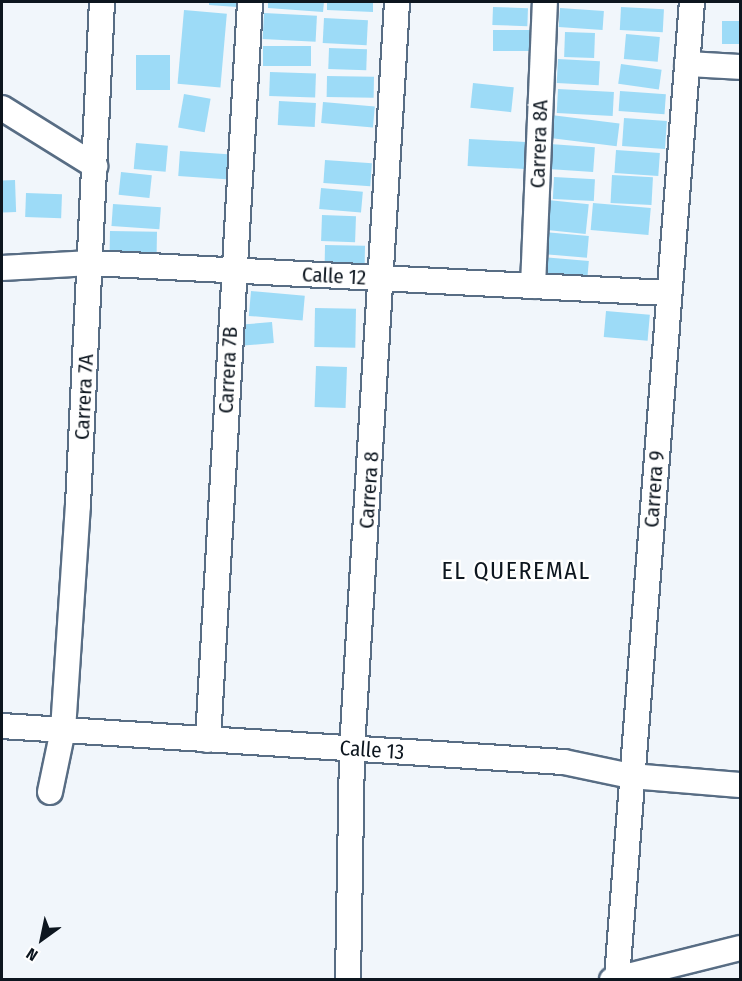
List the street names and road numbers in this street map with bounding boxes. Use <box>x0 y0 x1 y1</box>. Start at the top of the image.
street label: Carrera 8A <box>525 99 553 189</box>
street label: Calle 12 <box>301 262 367 290</box>
street label: Carrera 7B <box>213 326 243 414</box>
street label: Carrera 7A <box>69 353 99 441</box>
street label: Carrera 8 <box>354 450 384 530</box>
street label: Carrera 9 <box>639 450 669 528</box>
street label: Calle 13 <box>339 735 405 765</box>

